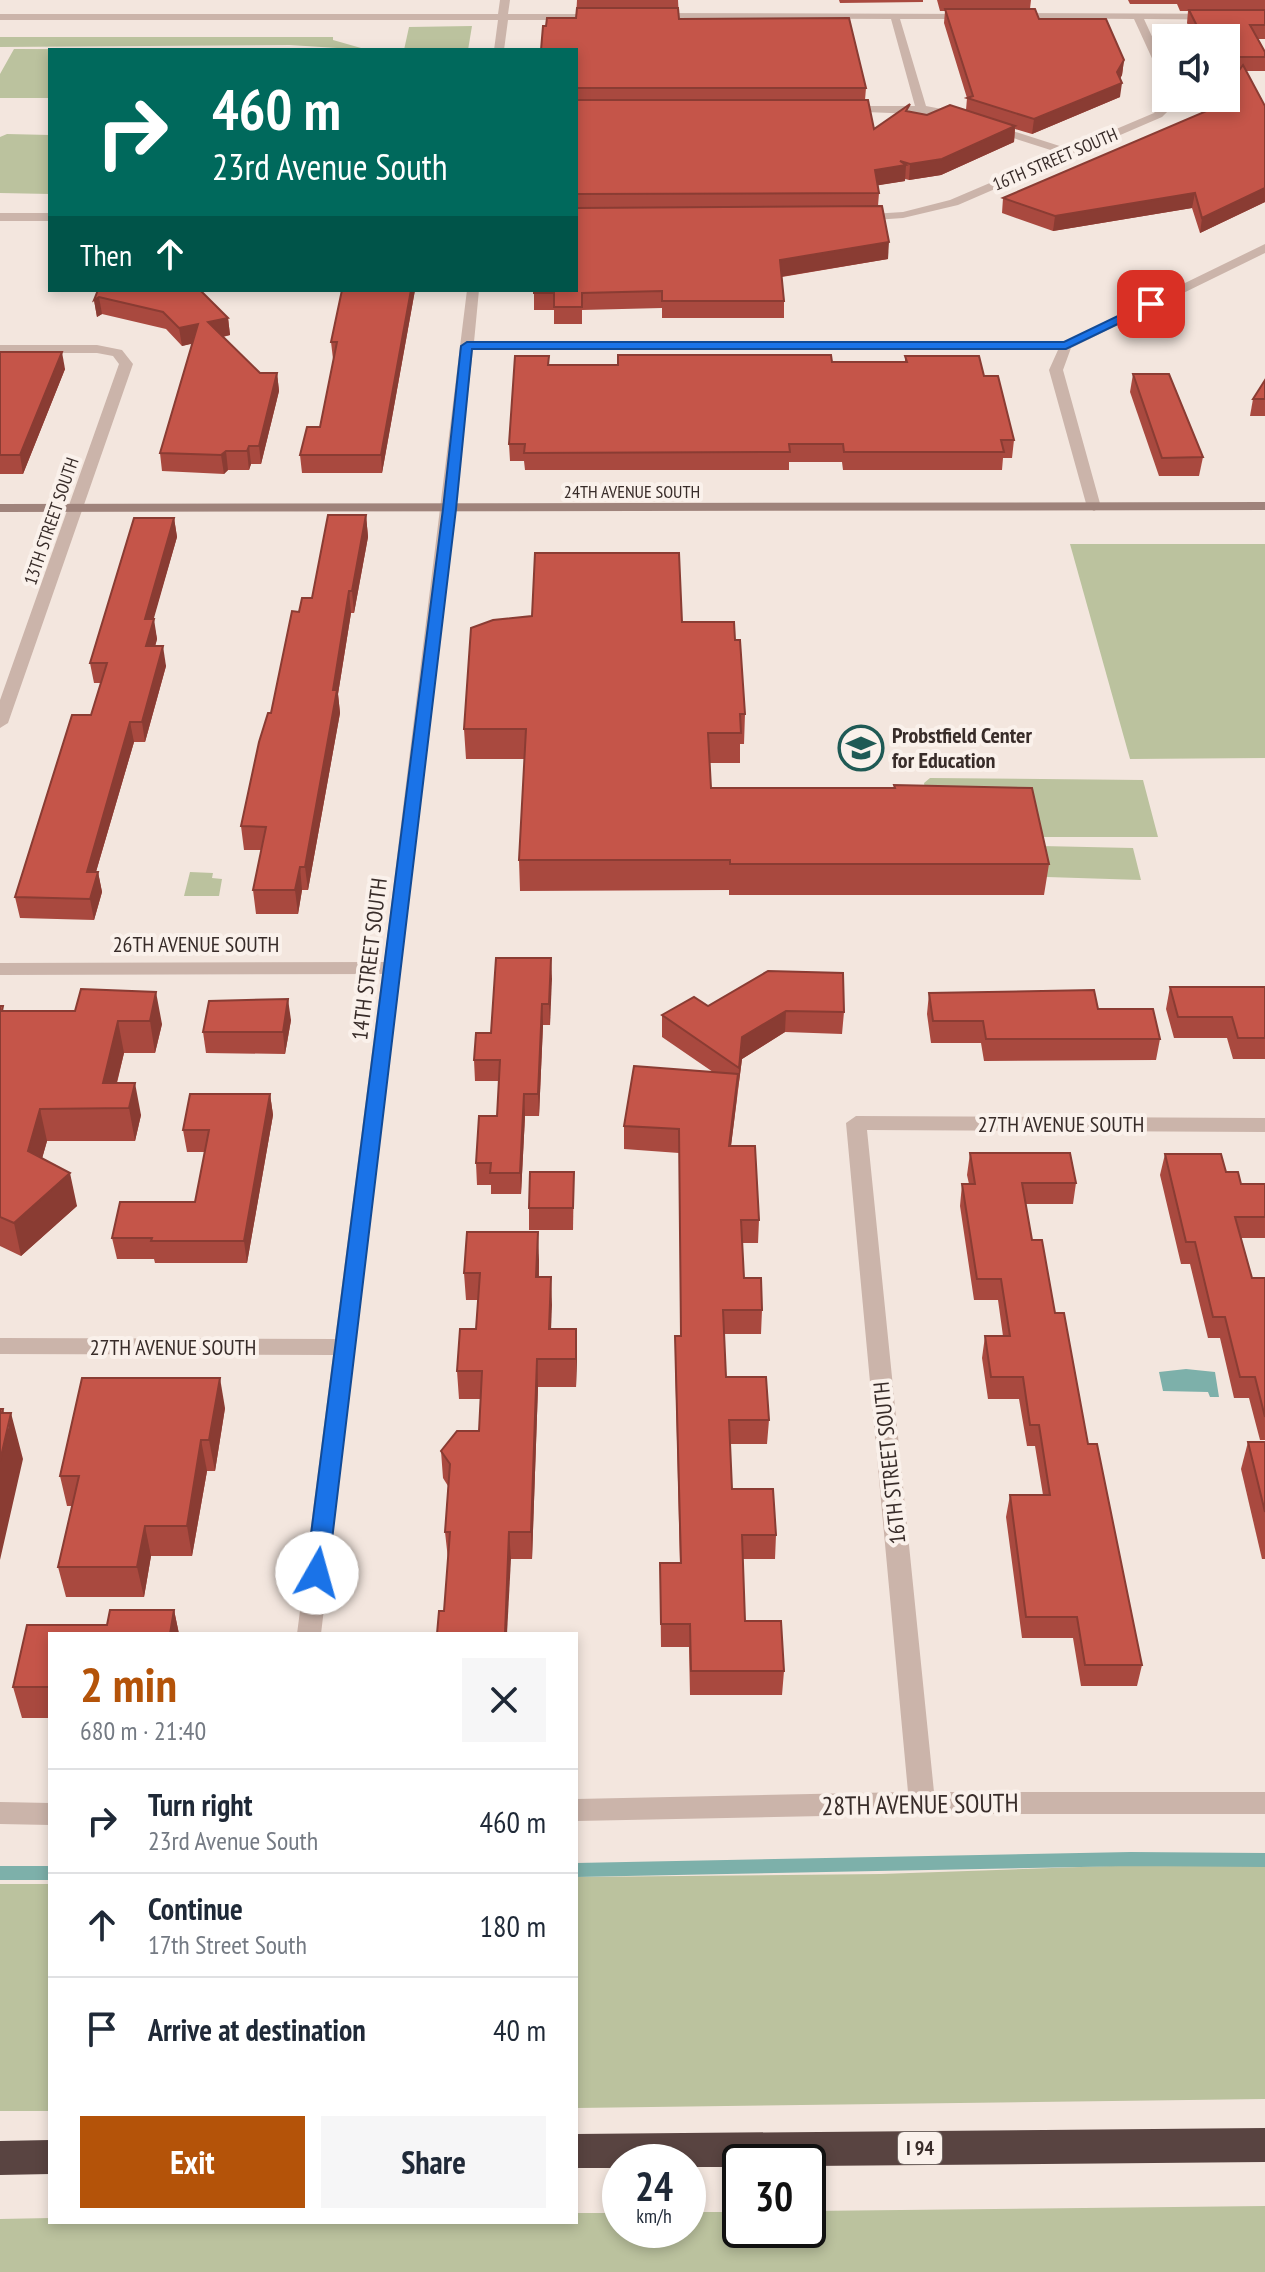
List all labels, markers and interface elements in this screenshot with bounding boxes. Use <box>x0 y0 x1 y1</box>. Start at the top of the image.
map controls <box>1152 24 1240 112</box>
button: sound <box>1152 24 1240 112</box>
text: 460 m <box>212 73 341 145</box>
icon: right <box>80 80 184 184</box>
street label: 16TH STREET SOUTH <box>989 122 1121 196</box>
text: 23rd Avenue South <box>212 143 448 190</box>
icon: ahead <box>148 232 192 276</box>
text: Then <box>80 235 132 274</box>
pin <box>1117 270 1185 338</box>
icon: arrive <box>1129 282 1173 326</box>
street label: 13TH STREET SOUTH <box>18 454 84 588</box>
street label: 24TH AVENUE SOUTH <box>564 480 700 503</box>
place label: Probstfield Center for Education <box>892 721 1033 774</box>
school or university icon: Probstfield Center for Education <box>837 724 885 772</box>
street label: 14TH STREET SOUTH <box>345 876 393 1042</box>
street label: 26TH AVENUE SOUTH <box>113 930 279 958</box>
street label: 27TH AVENUE SOUTH <box>978 1110 1144 1138</box>
street label: 27TH AVENUE SOUTH <box>90 1333 256 1361</box>
street label: 16TH STREET SOUTH <box>867 1380 911 1546</box>
position arrow <box>275 1531 359 1615</box>
text: 2 min <box>80 1653 177 1715</box>
button: close <box>462 1658 546 1742</box>
text: 680 m · 21:40 <box>80 1714 206 1747</box>
text: Turn right <box>148 1785 252 1824</box>
street label: 28TH AVENUE SOUTH <box>821 1786 1019 1822</box>
icon: right <box>80 1799 124 1843</box>
text: 460 m <box>480 1802 546 1841</box>
text: 23rd Avenue South <box>148 1824 318 1857</box>
text: Continue <box>148 1889 243 1928</box>
icon: ahead <box>80 1903 124 1947</box>
text: 180 m <box>480 1906 546 1945</box>
text: 17th Street South <box>148 1928 307 1961</box>
icon: arrive <box>80 2007 124 2051</box>
text: Arrive at destination <box>148 2010 366 2049</box>
text: 40 m <box>493 2010 546 2049</box>
button: Exit <box>80 2116 305 2208</box>
button: Share <box>321 2116 546 2208</box>
road number: I 94 <box>898 2132 942 2164</box>
speed limit sign: 30 <box>722 2144 826 2248</box>
text: 24 <box>635 2160 673 2212</box>
text: km/h <box>636 2203 672 2229</box>

